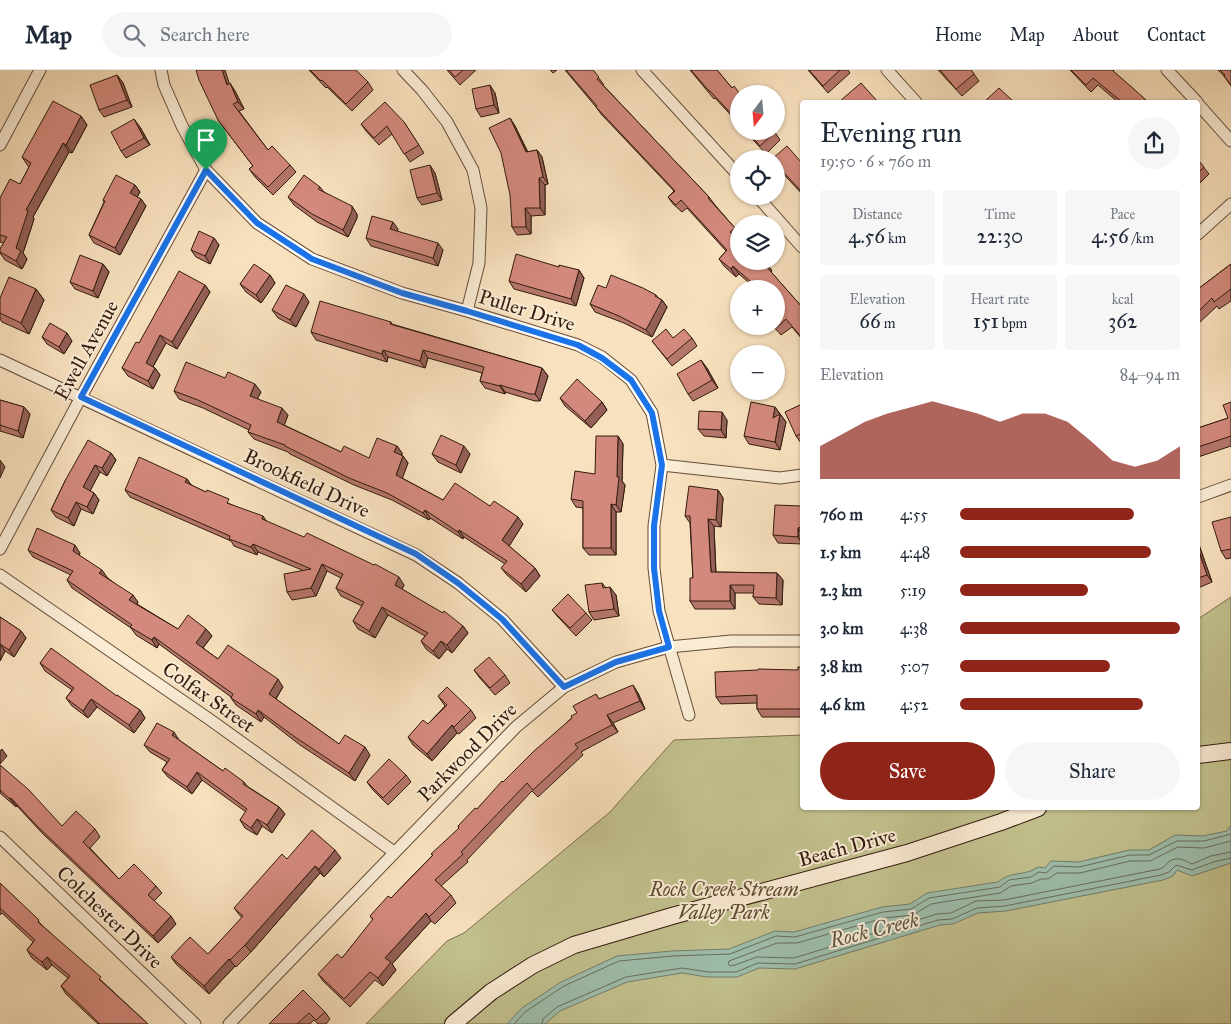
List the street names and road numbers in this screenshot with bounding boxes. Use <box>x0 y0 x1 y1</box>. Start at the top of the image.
street label: Puller Drive <box>476 284 578 336</box>
street label: Ewell Avenue <box>49 296 123 404</box>
street label: Brookfield Drive <box>240 443 374 523</box>
street label: Colfax Street <box>158 656 260 738</box>
street label: Parkwood Drive <box>412 697 522 807</box>
street label: Beach Drive <box>796 822 898 872</box>
street label: Colchester Drive <box>52 861 168 973</box>

